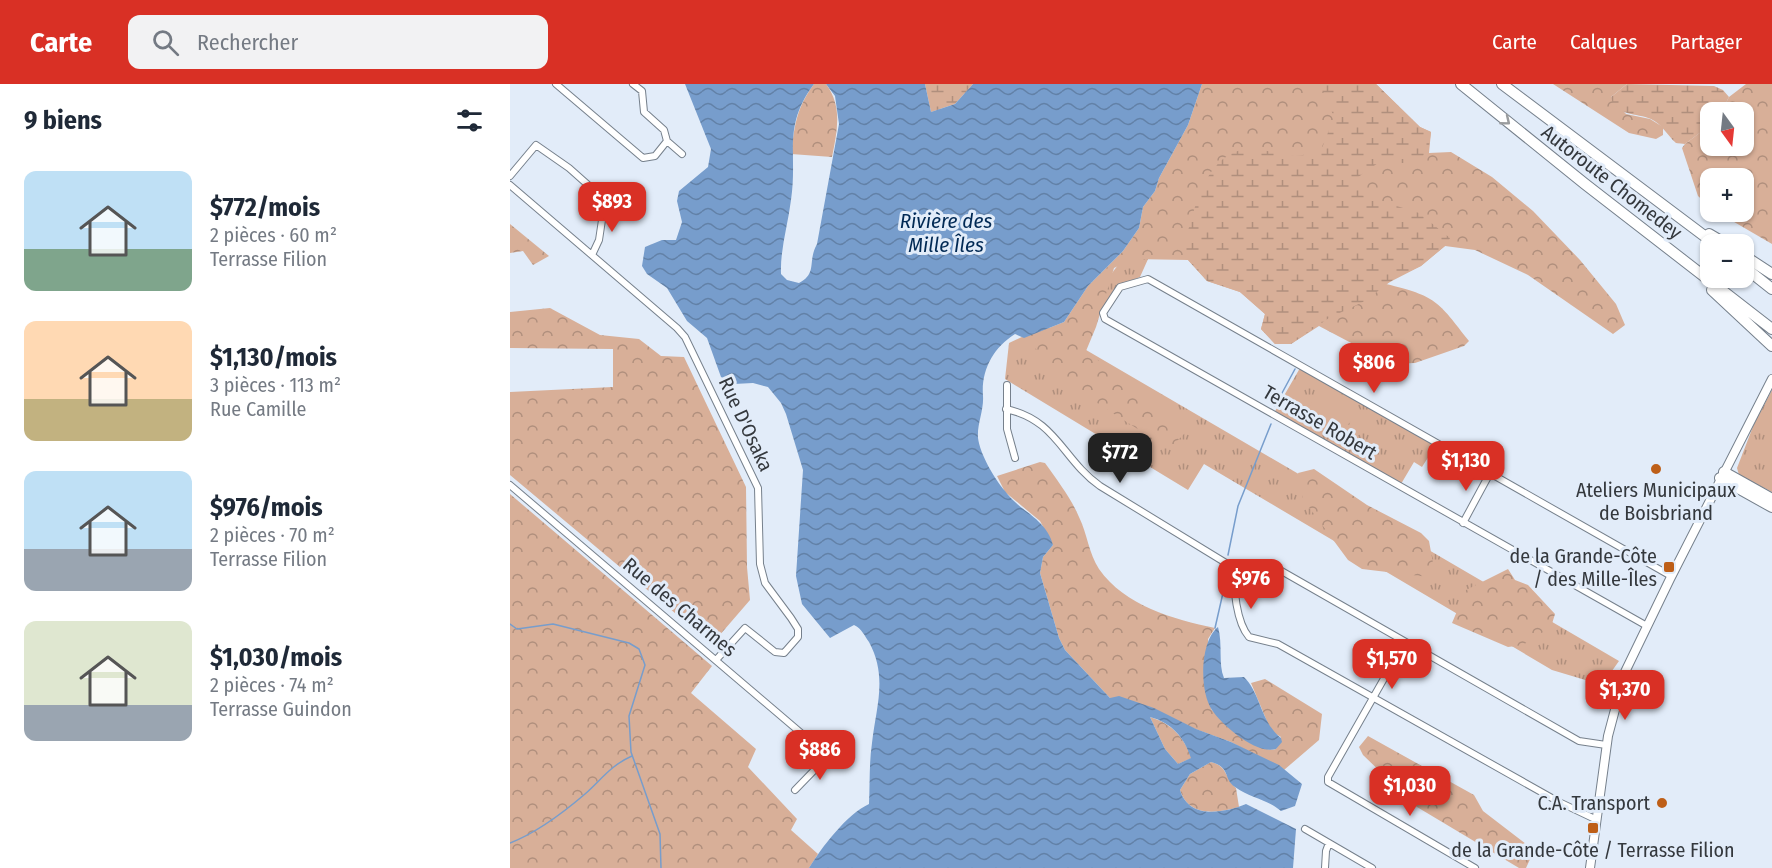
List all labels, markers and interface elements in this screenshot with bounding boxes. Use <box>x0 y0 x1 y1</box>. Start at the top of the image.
search box <box>128 15 548 69</box>
text: Carte <box>30 26 92 59</box>
icon: search <box>149 26 182 59</box>
text: Rechercher <box>197 29 298 56</box>
text: Carte <box>1492 29 1537 55</box>
text: Calques <box>1570 29 1637 55</box>
text: Partager <box>1670 29 1742 55</box>
north arrow <box>1700 102 1754 156</box>
map controls <box>1700 102 1754 288</box>
icon: filters <box>453 104 486 137</box>
text: 9 biens <box>24 105 102 136</box>
one-way arrow <box>1499 114 1510 125</box>
street label: Autoroute Chomedey <box>1537 120 1687 244</box>
button: + <box>1700 168 1754 222</box>
pin: $893 <box>576 182 648 233</box>
text: $893 <box>592 189 632 213</box>
text: $772/mois <box>210 192 320 223</box>
icon: home <box>72 195 144 267</box>
water label: Rivière des Mille Îles <box>900 208 992 258</box>
text: 2 pièces · 60 m² <box>210 223 337 247</box>
button: − <box>1700 234 1754 288</box>
text: Terrasse Filion <box>210 247 327 271</box>
text: $1,130/mois <box>210 342 337 373</box>
pin: $806 <box>1338 343 1410 394</box>
icon: home <box>72 345 144 417</box>
text: $806 <box>1353 350 1395 374</box>
text: 3 pièces · 113 m² <box>210 373 341 397</box>
street label: Rue D'Osaka <box>714 373 778 475</box>
street label: Terrasse Robert <box>1259 380 1382 465</box>
text: Rue Camille <box>210 397 306 421</box>
pin: $772 <box>1084 433 1156 484</box>
text: $772 <box>1102 440 1138 464</box>
pin: $1,130 <box>1417 441 1515 492</box>
text: $1,130 <box>1441 448 1491 472</box>
marker: Ateliers Municipaux de Boisbriand <box>1649 462 1663 476</box>
place label: Ateliers Municipaux de Boisbriand <box>1576 478 1736 525</box>
text: $976/mois <box>210 492 323 523</box>
icon: home <box>72 495 144 567</box>
text: 2 pièces · 70 m² <box>210 523 335 547</box>
place label: de la Grande-Côte / des Mille-Îles <box>1509 544 1657 591</box>
text: Terrasse Filion <box>210 547 327 571</box>
street label: Rue des Charmes <box>618 553 742 661</box>
pin: $976 <box>1215 559 1287 610</box>
marker: de la Grande-Côte / des Mille-Îles <box>1662 560 1676 574</box>
text: $976 <box>1232 566 1270 590</box>
pin: $1,570 <box>1343 639 1441 690</box>
text: $1,030/mois <box>210 642 342 673</box>
icon: home <box>72 645 144 717</box>
text: $1,570 <box>1366 646 1418 670</box>
pin: $1,370 <box>1576 670 1674 721</box>
text: 2 pièces · 74 m² <box>210 673 334 697</box>
text: $1,370 <box>1599 677 1651 701</box>
text: Terrasse Guindon <box>210 697 352 721</box>
pin: $886 <box>784 730 856 781</box>
text: $886 <box>799 737 841 761</box>
pin: $1,030 <box>1361 766 1459 817</box>
text: $1,030 <box>1383 773 1437 797</box>
place label: C.A. Transport <box>1537 791 1650 815</box>
marker: C.A. Transport <box>1655 796 1669 810</box>
marker: de la Grande-Côte / Terrasse Filion <box>1586 821 1600 835</box>
place label: de la Grande-Côte / Terrasse Filion <box>1451 838 1735 862</box>

